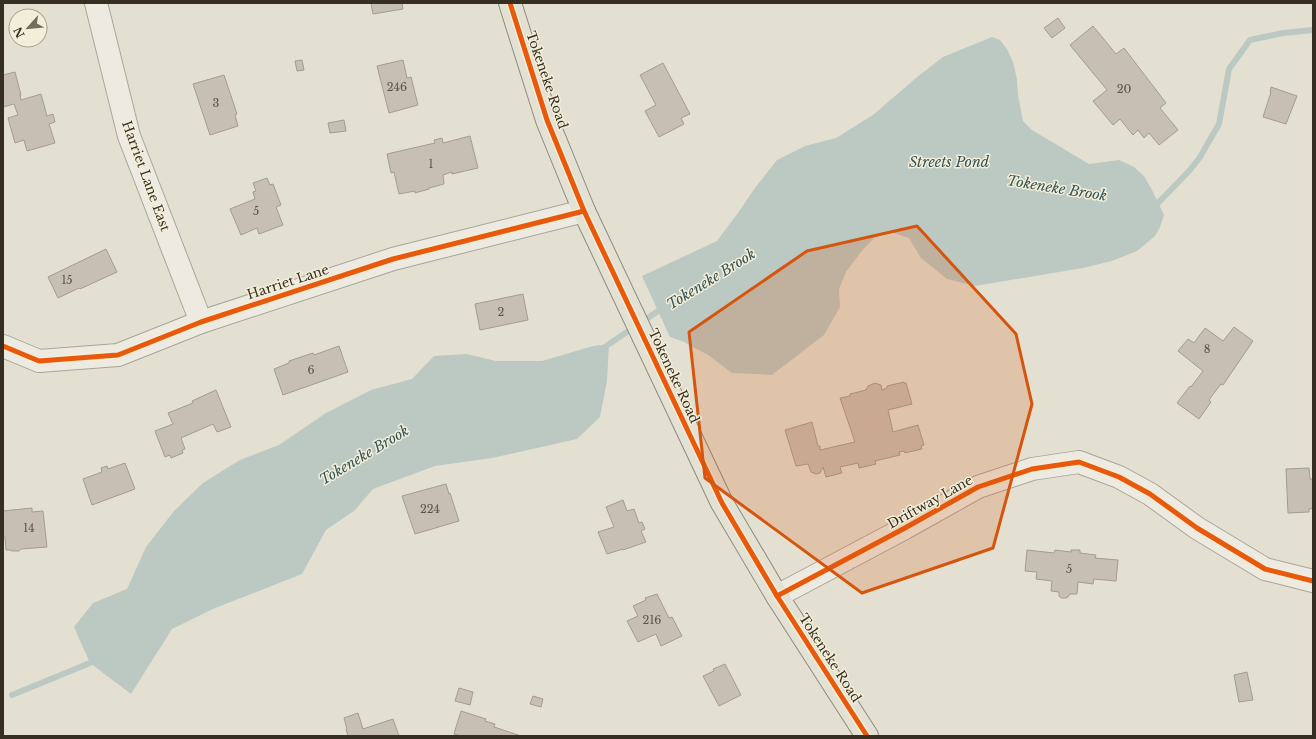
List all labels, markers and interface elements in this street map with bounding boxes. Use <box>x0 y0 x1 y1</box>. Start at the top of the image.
north arrow <box>8 8 48 48</box>
text: N <box>10 24 28 40</box>
street label: Tokeneke Road <box>522 29 572 131</box>
house number: 246 <box>387 80 407 94</box>
house number: 20 <box>1117 82 1131 96</box>
house number: 3 <box>213 96 220 110</box>
street label: Harriet Lane East <box>118 118 174 234</box>
water label: Streets Pond <box>909 153 990 171</box>
house number: 1 <box>429 157 434 171</box>
water label: Tokeneke Brook <box>1006 171 1108 205</box>
house number: 5 <box>253 204 259 218</box>
water label: Tokeneke Brook <box>663 245 759 313</box>
street label: Harriet Lane <box>245 261 331 303</box>
house number: 15 <box>61 273 73 287</box>
house number: 2 <box>498 305 505 319</box>
street label: Tokeneke Road <box>645 326 703 426</box>
house number: 8 <box>1204 342 1210 356</box>
house number: 6 <box>307 363 315 377</box>
water label: Tokeneke Brook <box>316 421 412 489</box>
street label: Driftway Lane <box>884 472 976 532</box>
house number: 224 <box>420 502 440 516</box>
house number: 14 <box>23 521 35 535</box>
house number: 5 <box>1066 562 1072 576</box>
street label: Tokeneke Road <box>795 611 865 706</box>
house number: 216 <box>643 613 661 627</box>

